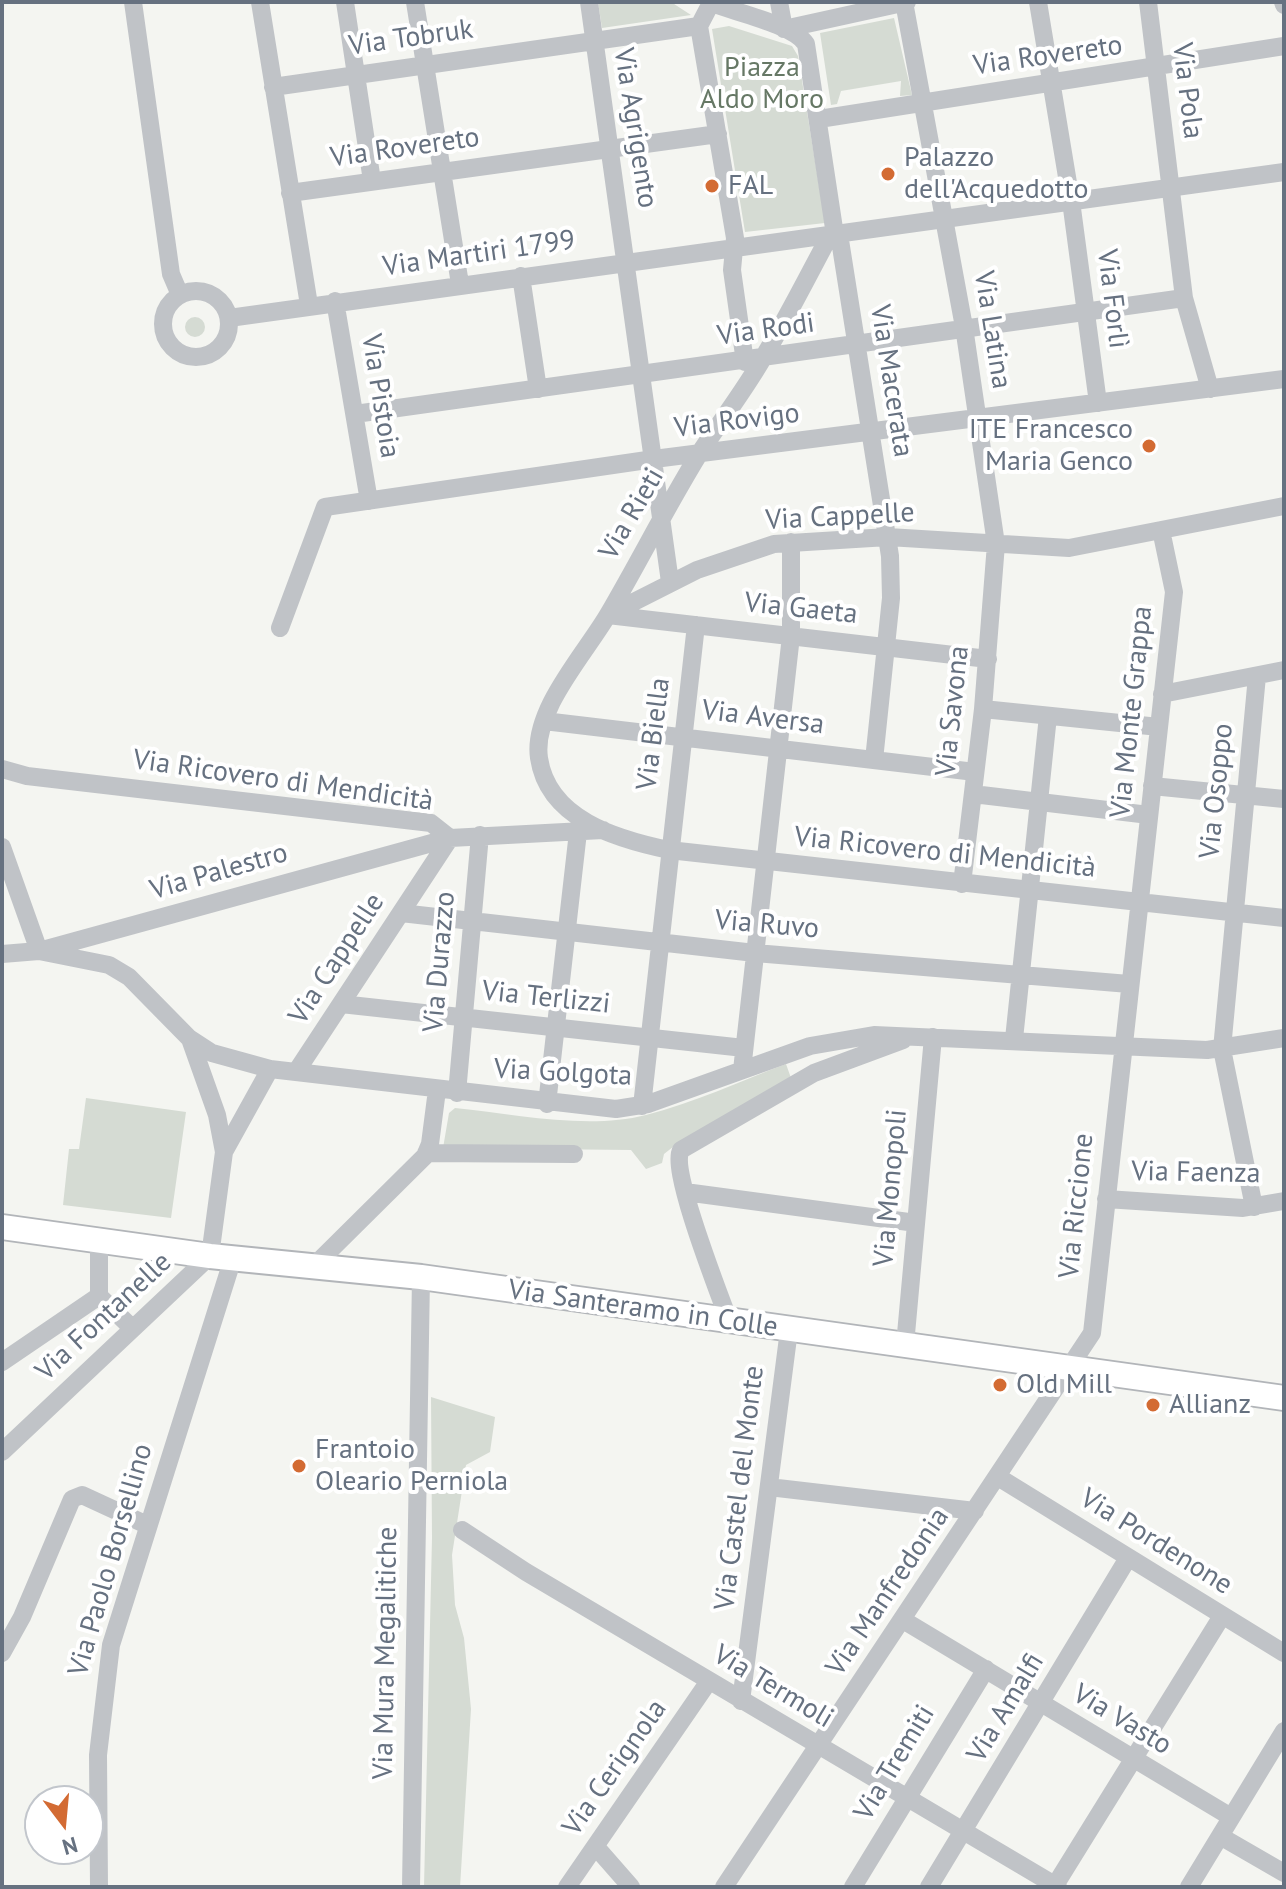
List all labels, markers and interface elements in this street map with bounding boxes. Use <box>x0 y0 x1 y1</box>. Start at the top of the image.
street label: Via Tobruk <box>347 13 475 63</box>
street label: Via Rovereto <box>971 29 1125 83</box>
street label: Via Pola <box>1164 41 1210 141</box>
street label: Via Agrigento <box>606 46 664 210</box>
park label: Piazza Aldo Moro <box>700 51 824 117</box>
street label: Via Rovereto <box>328 121 482 175</box>
place label: Palazzo dell'Acquedotto <box>904 141 1088 207</box>
marker: Palazzo dell'Acquedotto <box>879 165 897 183</box>
place label: FAL <box>728 169 773 203</box>
marker: FAL <box>703 177 721 195</box>
street label: Via Martiri 1799 <box>381 224 577 284</box>
street label: Via Forlì <box>1089 248 1135 350</box>
street label: Via Latina <box>966 269 1018 391</box>
street label: Via Macerata <box>862 302 920 460</box>
street label: Via Rodi <box>715 307 817 353</box>
street label: Via Pistoia <box>354 331 406 461</box>
street label: Via Rovigo <box>673 397 801 445</box>
place label: ITE Francesco Maria Genco <box>969 413 1133 479</box>
marker: ITE Francesco Maria Genco <box>1140 437 1158 455</box>
street label: Via Rieti <box>592 462 672 566</box>
street label: Via Cappelle <box>765 496 915 538</box>
street label: Via Gaeta <box>743 586 859 632</box>
street label: Via Monte Grappa <box>1104 604 1160 820</box>
street label: Via Savona <box>929 644 977 778</box>
street label: Via Biella <box>630 676 678 792</box>
street label: Via Aversa <box>700 694 826 742</box>
street label: Via Osoppo <box>1193 722 1241 860</box>
street label: Via Ricovero di Mendicità <box>131 743 435 819</box>
street label: Via Ricovero di Mendicità <box>793 820 1097 886</box>
street label: Via Palestro <box>146 836 292 908</box>
street label: Via Cappelle <box>282 887 392 1031</box>
street label: Via Durazzo <box>417 890 463 1034</box>
street label: Via Ruvo <box>714 904 820 946</box>
street label: Via Terlizzi <box>480 975 612 1021</box>
street label: Via Golgota <box>493 1053 633 1093</box>
street label: Via Monopoli <box>867 1108 915 1268</box>
street label: Via Riccione <box>1053 1132 1101 1280</box>
street label: Via Faenza <box>1131 1155 1261 1191</box>
street label: Via Fontanelle <box>29 1246 179 1388</box>
street label: Via Santeramo in Colle <box>506 1273 780 1345</box>
street label: Via Castel del Monte <box>708 1364 772 1612</box>
place label: Old Mill <box>1016 1368 1112 1402</box>
marker: Old Mill <box>991 1376 1009 1394</box>
place label: Allianz <box>1169 1388 1251 1422</box>
marker: Allianz <box>1144 1396 1162 1414</box>
place label: Frantoio Oleario Perniola <box>315 1433 508 1499</box>
street label: Via Paolo Borsellino <box>62 1440 160 1680</box>
marker: Frantoio Oleario Perniola <box>290 1457 308 1475</box>
street label: Via Pordenone <box>1074 1482 1238 1602</box>
street label: Via Manfredonia <box>819 1502 957 1682</box>
street label: Via Mura Megalitiche <box>367 1526 405 1780</box>
street label: Via Termoli <box>707 1638 839 1736</box>
street label: Via Amalfi <box>960 1647 1052 1769</box>
street label: Via Vasto <box>1067 1677 1177 1763</box>
street label: Via Cerignola <box>556 1693 674 1843</box>
street label: Via Tremiti <box>848 1699 942 1827</box>
north arrow <box>24 1785 104 1865</box>
text: N <box>59 1831 81 1862</box>

